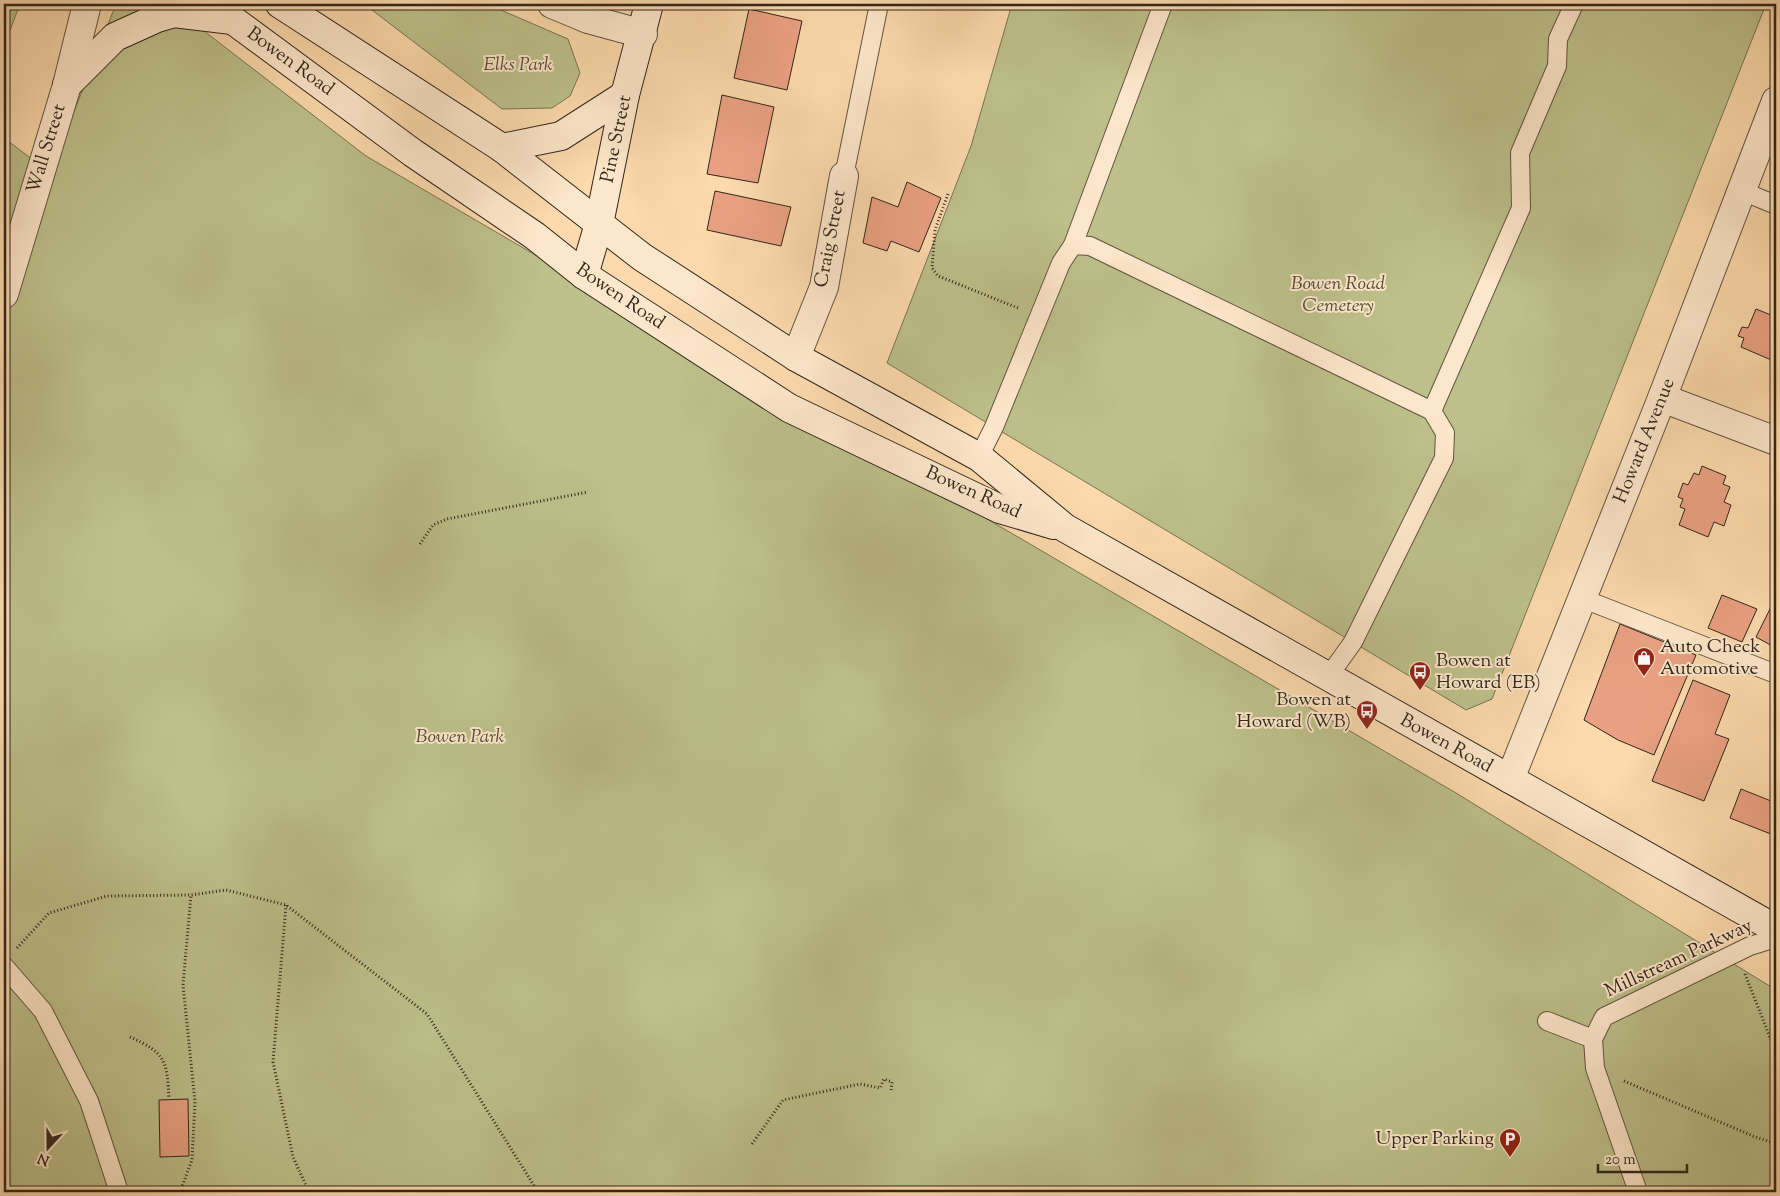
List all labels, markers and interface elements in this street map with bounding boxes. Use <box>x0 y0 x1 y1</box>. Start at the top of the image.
street label: Bowen Road <box>241 21 340 103</box>
park label: Elks Park <box>483 52 553 79</box>
street label: Pine Street <box>595 92 640 185</box>
street label: Wall Street <box>21 100 74 197</box>
street label: Craig Street <box>808 188 854 290</box>
street label: Bowen Road <box>570 257 670 337</box>
park label: Bowen Road Cemetery <box>1291 271 1386 320</box>
street label: Howard Avenue <box>1608 374 1682 508</box>
street label: Bowen Road <box>921 460 1025 526</box>
place label: Auto Check Automotive <box>1660 634 1761 683</box>
shop icon: Auto Check Automotive <box>1632 646 1656 677</box>
place label: Bowen at Howard (EB) <box>1436 648 1541 697</box>
bus stop icon: Bowen at Howard (EB) <box>1408 660 1432 691</box>
place label: Bowen at Howard (WB) <box>1237 687 1352 736</box>
bus stop icon: Bowen at Howard (WB) <box>1355 699 1379 730</box>
street label: Bowen Road <box>1395 707 1498 781</box>
park label: Bowen Park <box>416 724 505 751</box>
street label: Millstream Parkway <box>1601 913 1758 1005</box>
north arrow <box>22 1124 72 1174</box>
place label: Upper Parking <box>1376 1126 1494 1153</box>
parking icon: Upper Parking <box>1498 1127 1522 1158</box>
scale bar <box>1598 1141 1686 1173</box>
text: N <box>35 1147 53 1170</box>
text: 20 m <box>1605 1150 1636 1171</box>

